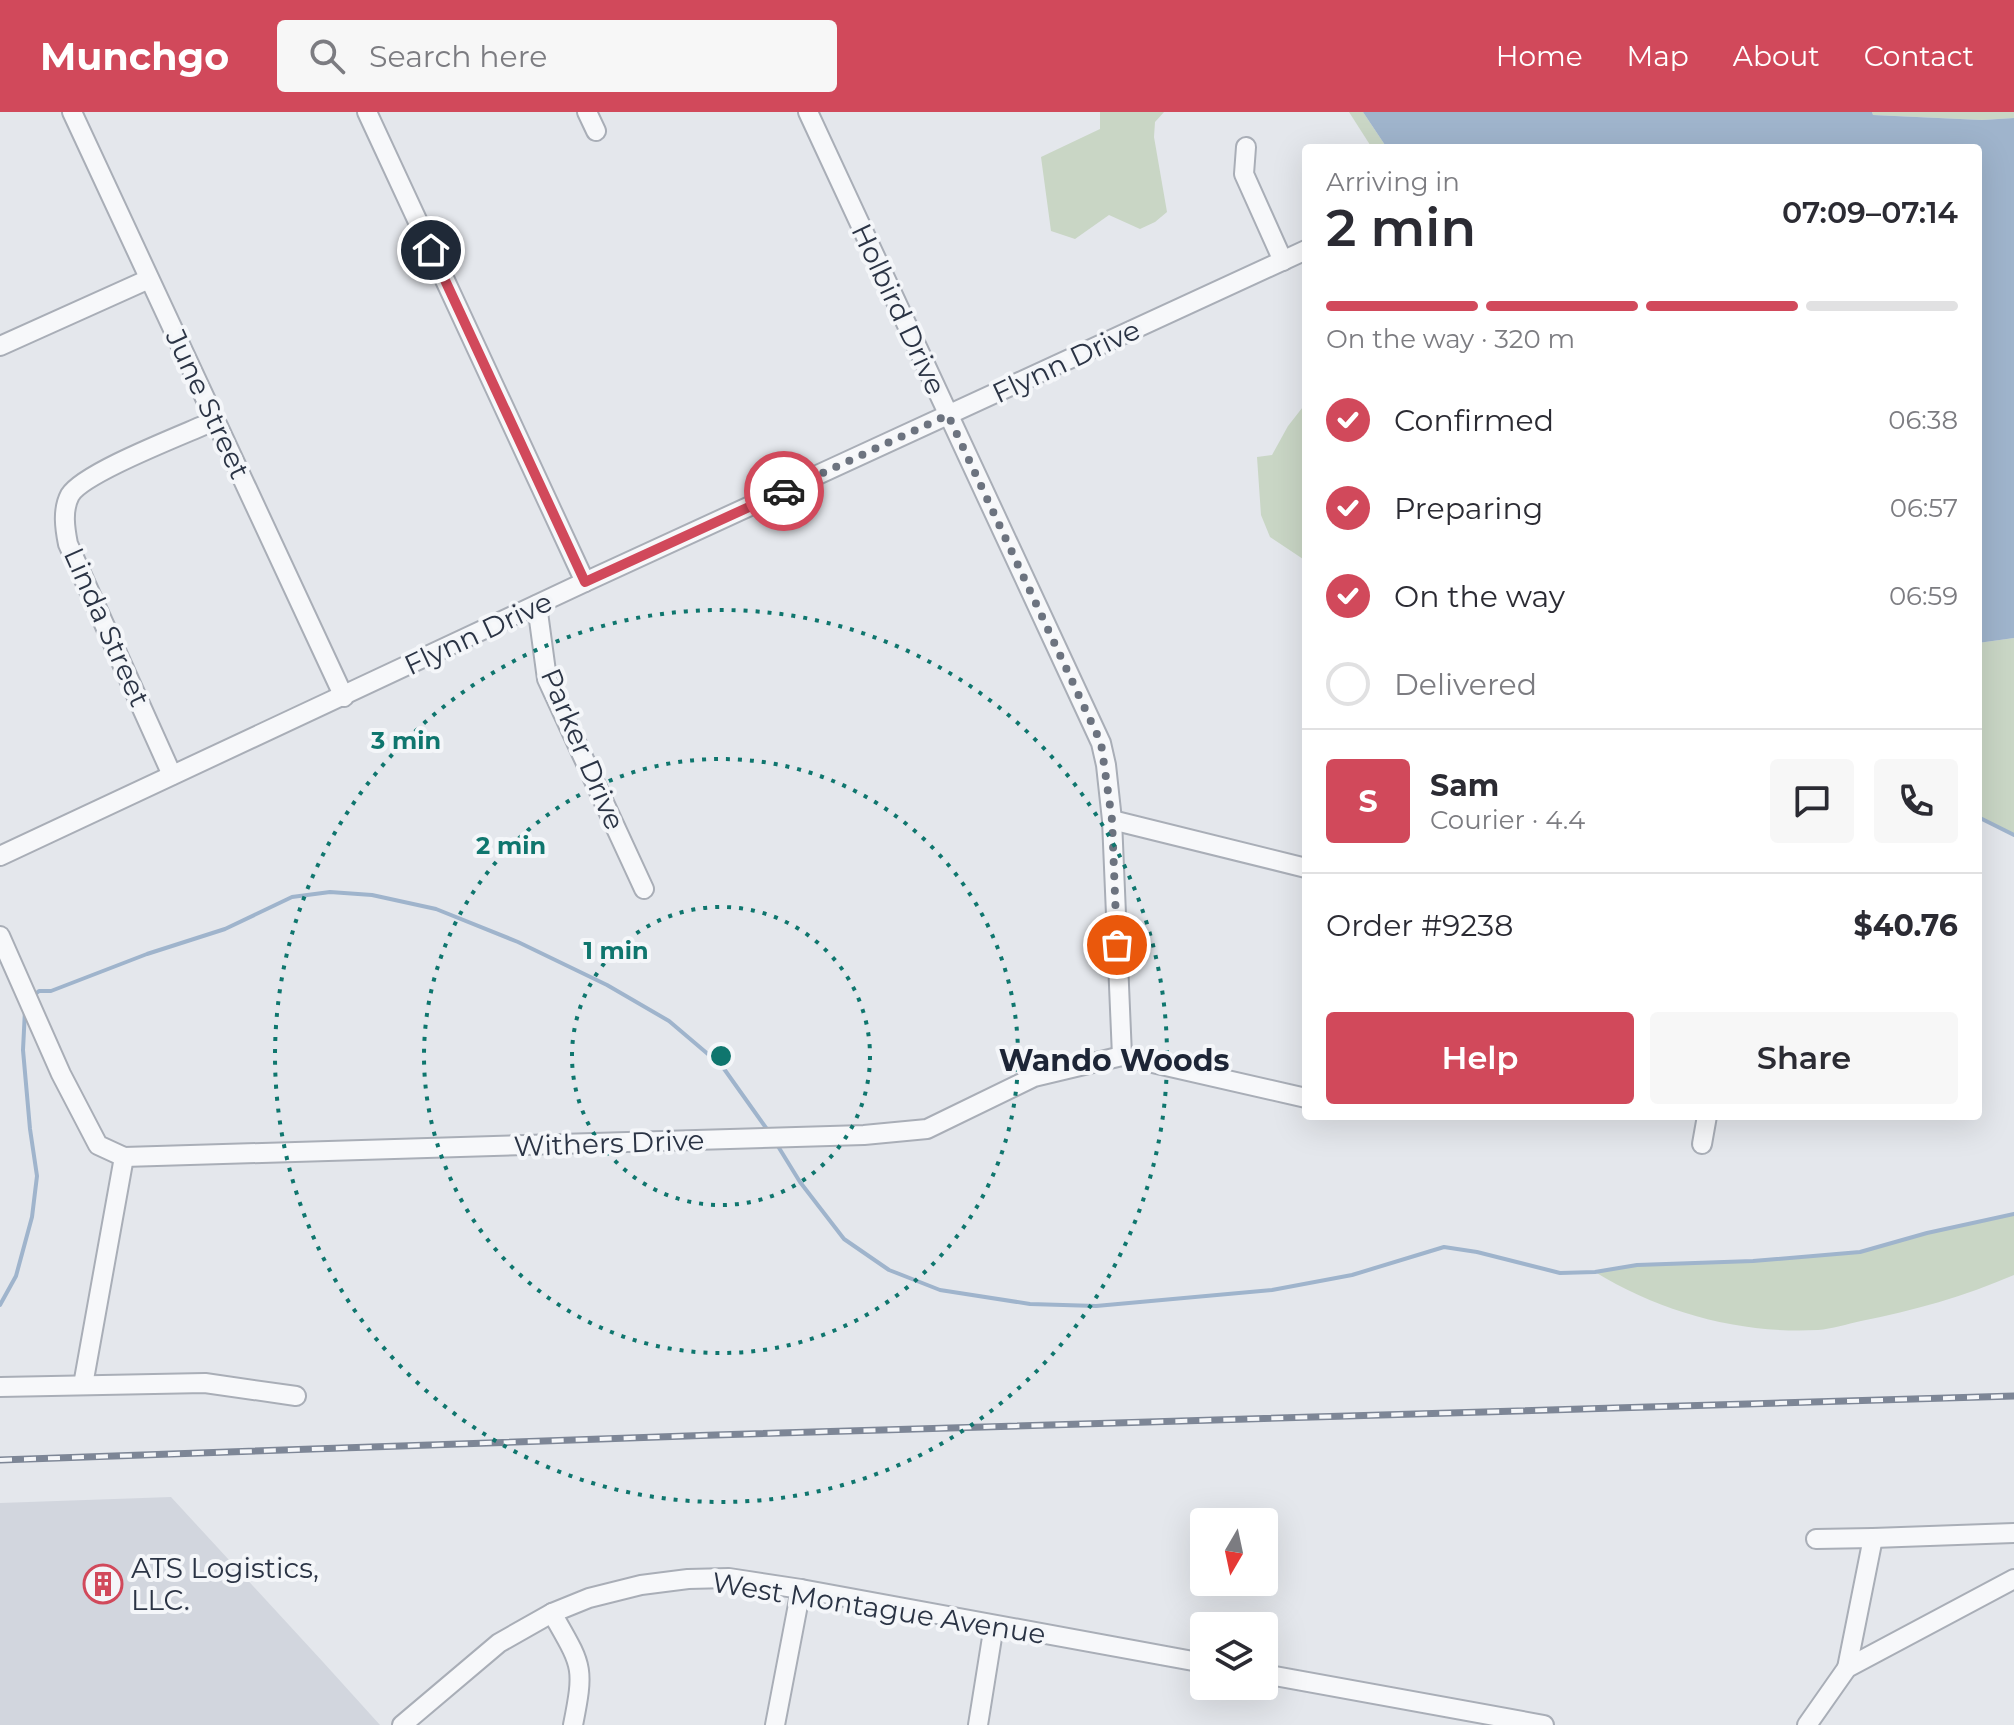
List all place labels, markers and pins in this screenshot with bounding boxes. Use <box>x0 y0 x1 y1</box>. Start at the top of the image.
pin <box>397 216 465 284</box>
pin <box>1083 911 1151 979</box>
centre of rings <box>707 1042 735 1070</box>
place label: ATS Logistics, LLC. <box>131 1551 319 1617</box>
building icon: ATS Logistics, LLC. <box>82 1563 124 1605</box>

